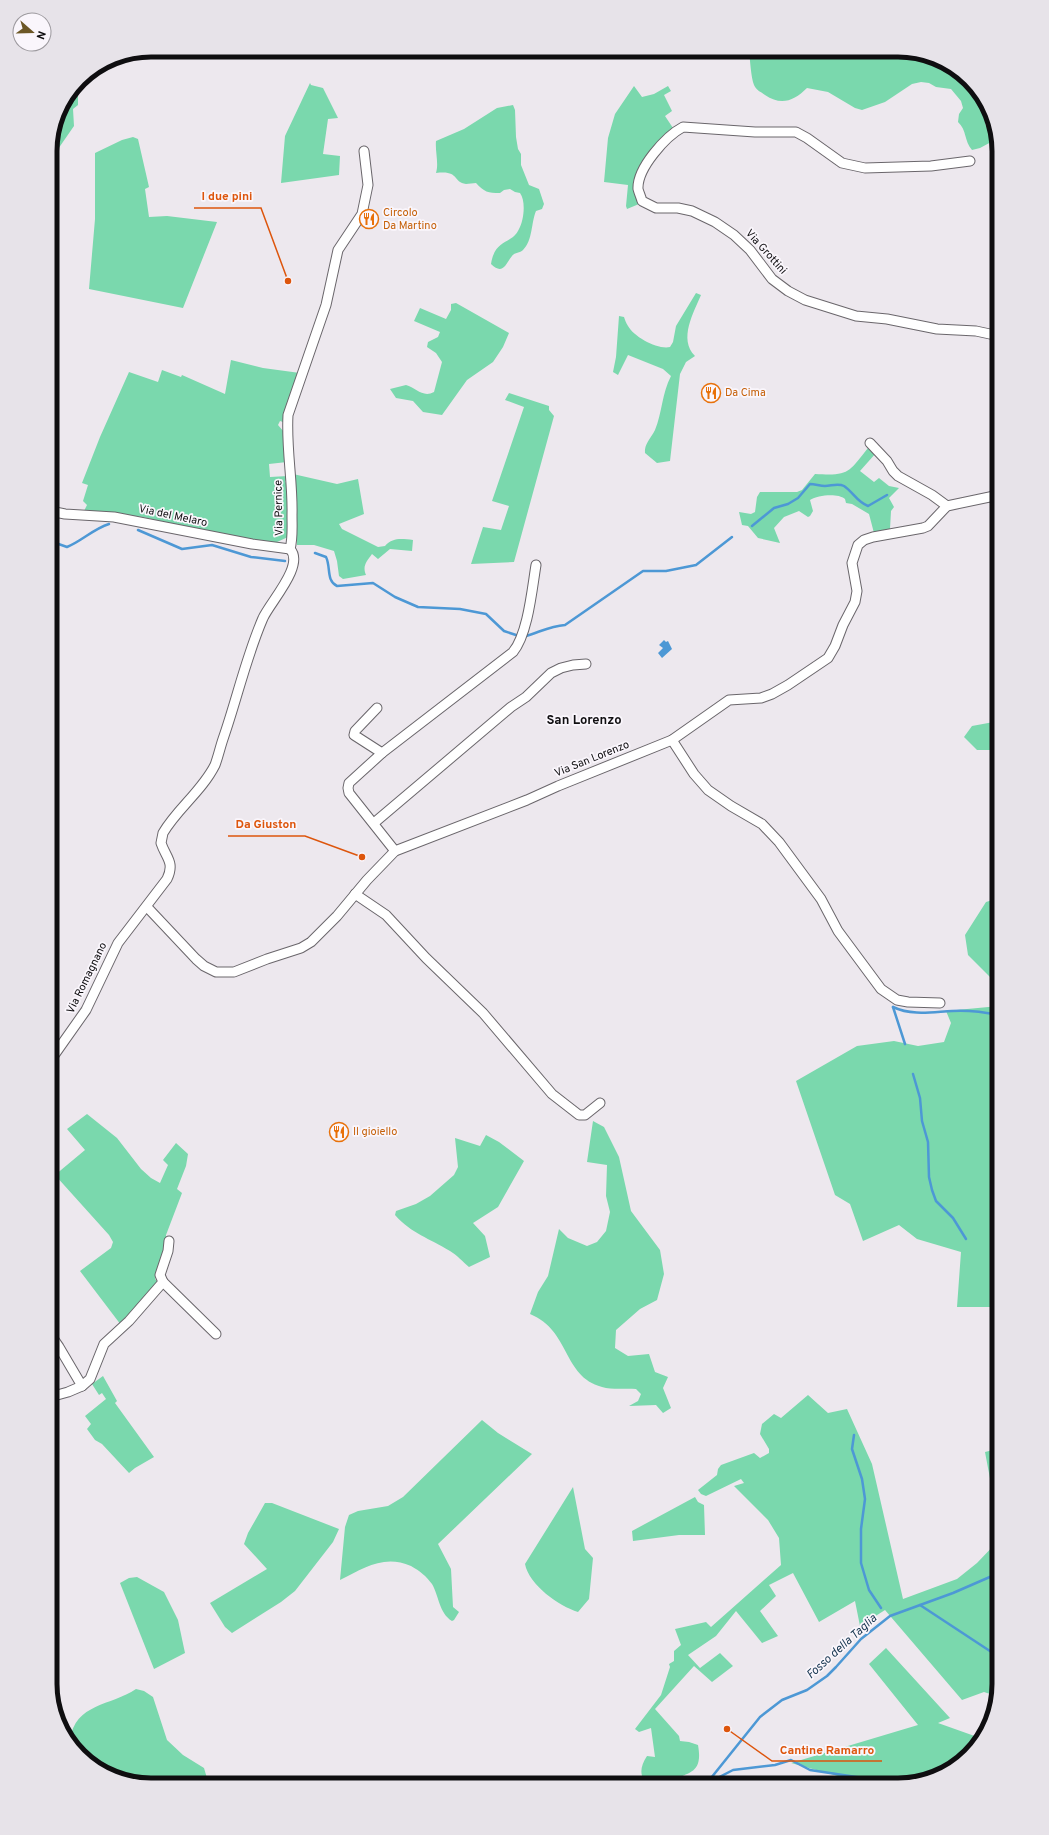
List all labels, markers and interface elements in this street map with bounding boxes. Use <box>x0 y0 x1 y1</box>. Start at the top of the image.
north arrow <box>12 12 52 52</box>
text: N <box>33 29 48 41</box>
callout: I due pini <box>194 184 261 208</box>
text: I due pini <box>202 189 252 205</box>
place label: Circolo Da Martino <box>383 206 437 233</box>
restaurant icon: Circolo Da Martino <box>358 208 380 230</box>
street label: Via Grottini <box>742 227 790 277</box>
restaurant icon: Da Cima <box>700 382 722 404</box>
place label: Da Cima <box>725 386 766 400</box>
street label: Via Pernice <box>272 480 286 536</box>
street label: Via del Melaro <box>137 502 209 530</box>
district label: San Lorenzo <box>546 713 622 729</box>
street label: Via San Lorenzo <box>552 738 632 780</box>
callout: Da Giuston <box>228 812 305 836</box>
text: Da Giuston <box>236 817 296 833</box>
street label: Via Romagnano <box>64 940 110 1016</box>
restaurant icon: Il gioiello <box>328 1121 350 1143</box>
place label: Il gioiello <box>353 1125 397 1139</box>
water label: Fosso della Taglia <box>803 1610 881 1683</box>
callout: Cantine Ramarro <box>772 1737 882 1761</box>
text: Cantine Ramarro <box>780 1743 874 1759</box>

